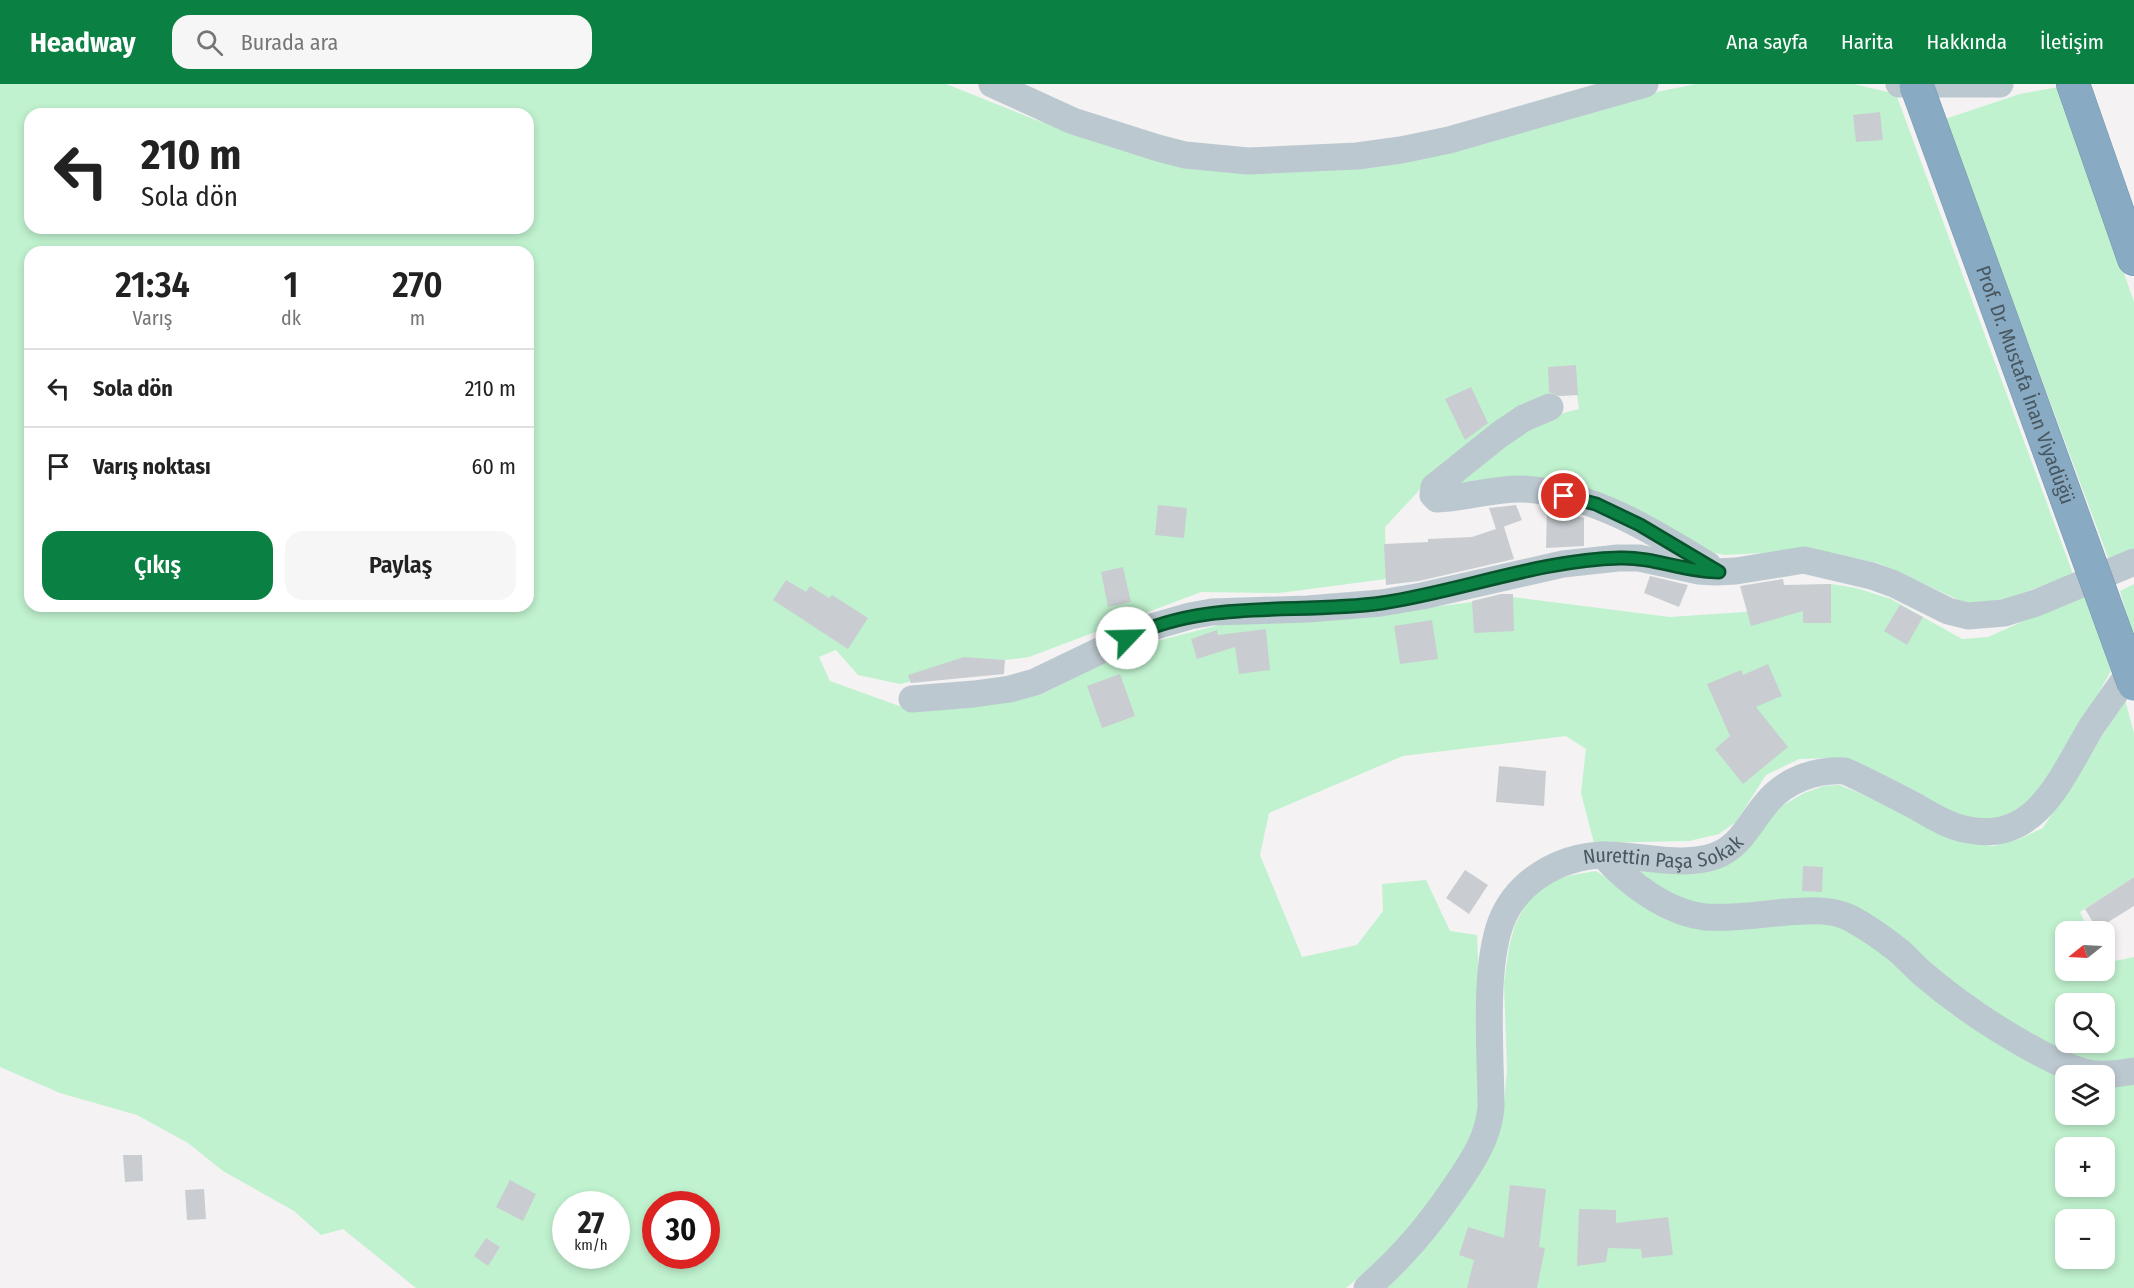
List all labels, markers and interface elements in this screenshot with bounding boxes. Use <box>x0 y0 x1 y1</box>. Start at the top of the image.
search box <box>172 15 592 69</box>
text: Headway <box>30 26 136 59</box>
icon: search <box>193 26 226 59</box>
text: Burada ara <box>241 29 338 56</box>
text: Ana sayfa <box>1726 29 1808 55</box>
text: Harita <box>1841 29 1894 55</box>
text: Hakkında <box>1927 29 2007 55</box>
text: İletişim <box>2040 29 2104 55</box>
text: 210 m <box>141 130 241 180</box>
icon: left <box>42 132 120 210</box>
text: Sola dön <box>141 181 238 213</box>
street label: Prof. Dr. Mustafa İnan Viyadüğü <box>1971 262 2080 507</box>
text: 21:34 <box>115 263 190 307</box>
text: 1 <box>283 263 298 307</box>
text: 270 <box>392 263 443 307</box>
text: Varış <box>133 306 172 330</box>
text: dk <box>281 306 301 330</box>
text: m <box>410 306 425 330</box>
icon: left <box>42 372 75 405</box>
text: Sola dön <box>93 375 173 402</box>
text: 210 m <box>465 375 516 402</box>
icon: arrive <box>42 450 75 483</box>
text: Varış noktası <box>93 453 211 480</box>
text: 60 m <box>472 453 516 480</box>
pin <box>1538 470 1589 521</box>
icon: arrive <box>1547 479 1580 512</box>
button: Çıkış <box>42 531 273 600</box>
button: Paylaş <box>285 531 516 600</box>
position arrow <box>1095 606 1159 670</box>
street label: Nurettin Paşa Sokak <box>1582 830 1749 874</box>
north arrow <box>2055 921 2115 981</box>
map controls <box>2055 921 2115 1269</box>
button: search <box>2055 993 2115 1053</box>
button: layers <box>2055 1065 2115 1125</box>
button: + <box>2055 1137 2115 1197</box>
speed limit sign: 30 <box>642 1191 720 1269</box>
text: 27 <box>578 1205 604 1241</box>
button: − <box>2055 1209 2115 1269</box>
text: km/h <box>574 1236 608 1254</box>

